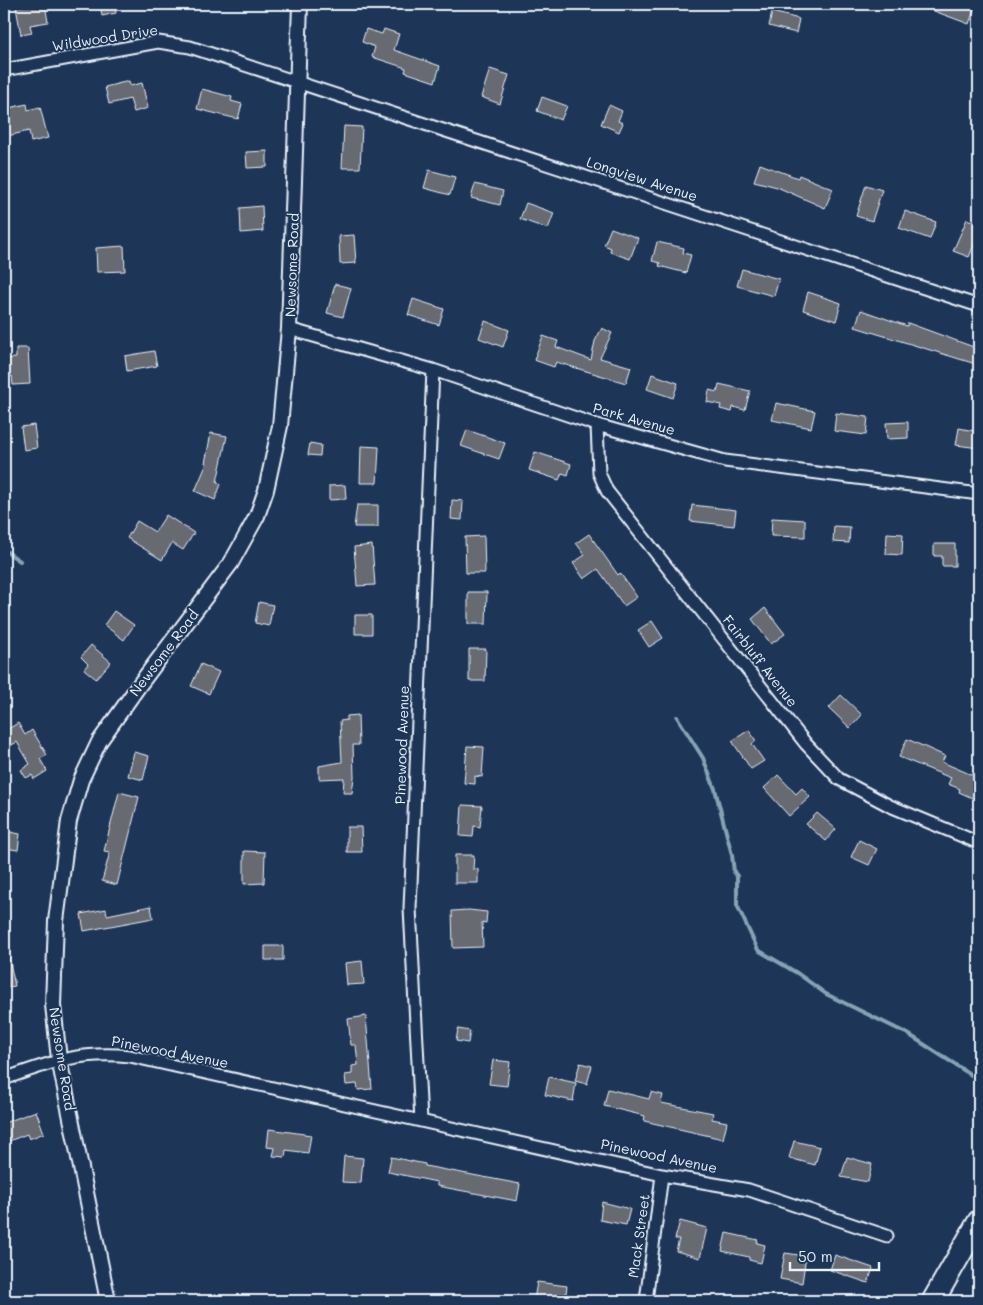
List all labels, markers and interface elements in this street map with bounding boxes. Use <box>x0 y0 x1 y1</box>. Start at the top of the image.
street label: Wildwood Drive <box>51 20 159 55</box>
street label: Longview Avenue <box>584 152 700 205</box>
street label: Newsome Road <box>280 212 303 317</box>
street label: Park Avenue <box>591 398 677 439</box>
street label: Newsome Road <box>125 605 203 700</box>
street label: Fairbluff Avenue <box>719 611 802 711</box>
street label: Pinewood Avenue <box>390 685 413 805</box>
street label: Newsome Road <box>45 1006 80 1112</box>
street label: Pinewood Avenue <box>110 1031 230 1072</box>
street label: Pinewood Avenue <box>599 1134 719 1177</box>
street label: Mack Street <box>623 1193 654 1279</box>
scale bar <box>790 1240 879 1272</box>
text: 50 m <box>798 1246 833 1266</box>

